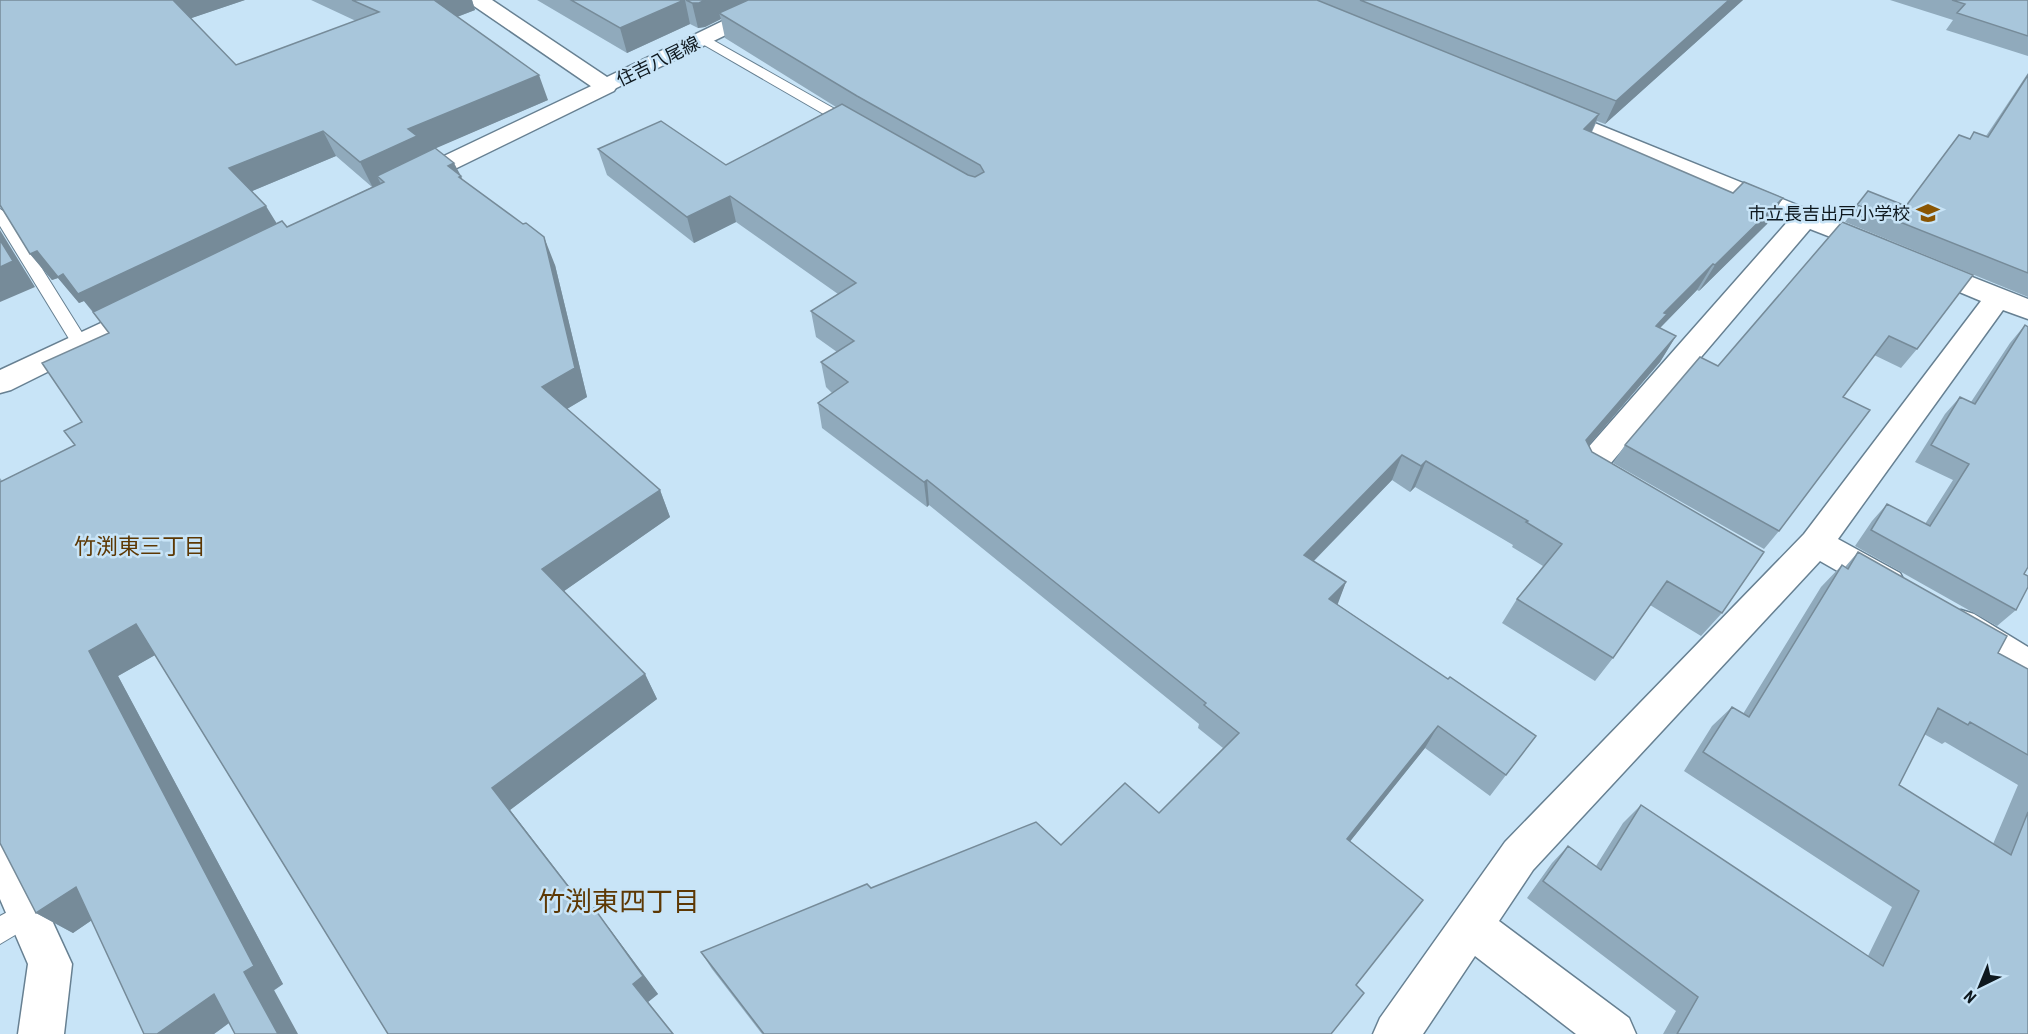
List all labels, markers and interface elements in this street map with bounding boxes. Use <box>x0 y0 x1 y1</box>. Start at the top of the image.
street label: 住吉八尾線 <box>613 32 703 90</box>
school or university icon: 市立長吉出戸小学校 <box>1915 200 1941 226</box>
place label: 市立長吉出戸小学校 <box>1748 203 1910 224</box>
district label: 竹渕東三丁目 <box>74 534 206 559</box>
district label: 竹渕東四丁目 <box>538 886 700 918</box>
north arrow <box>1950 956 2010 1016</box>
text: N <box>1960 986 1980 1007</box>

